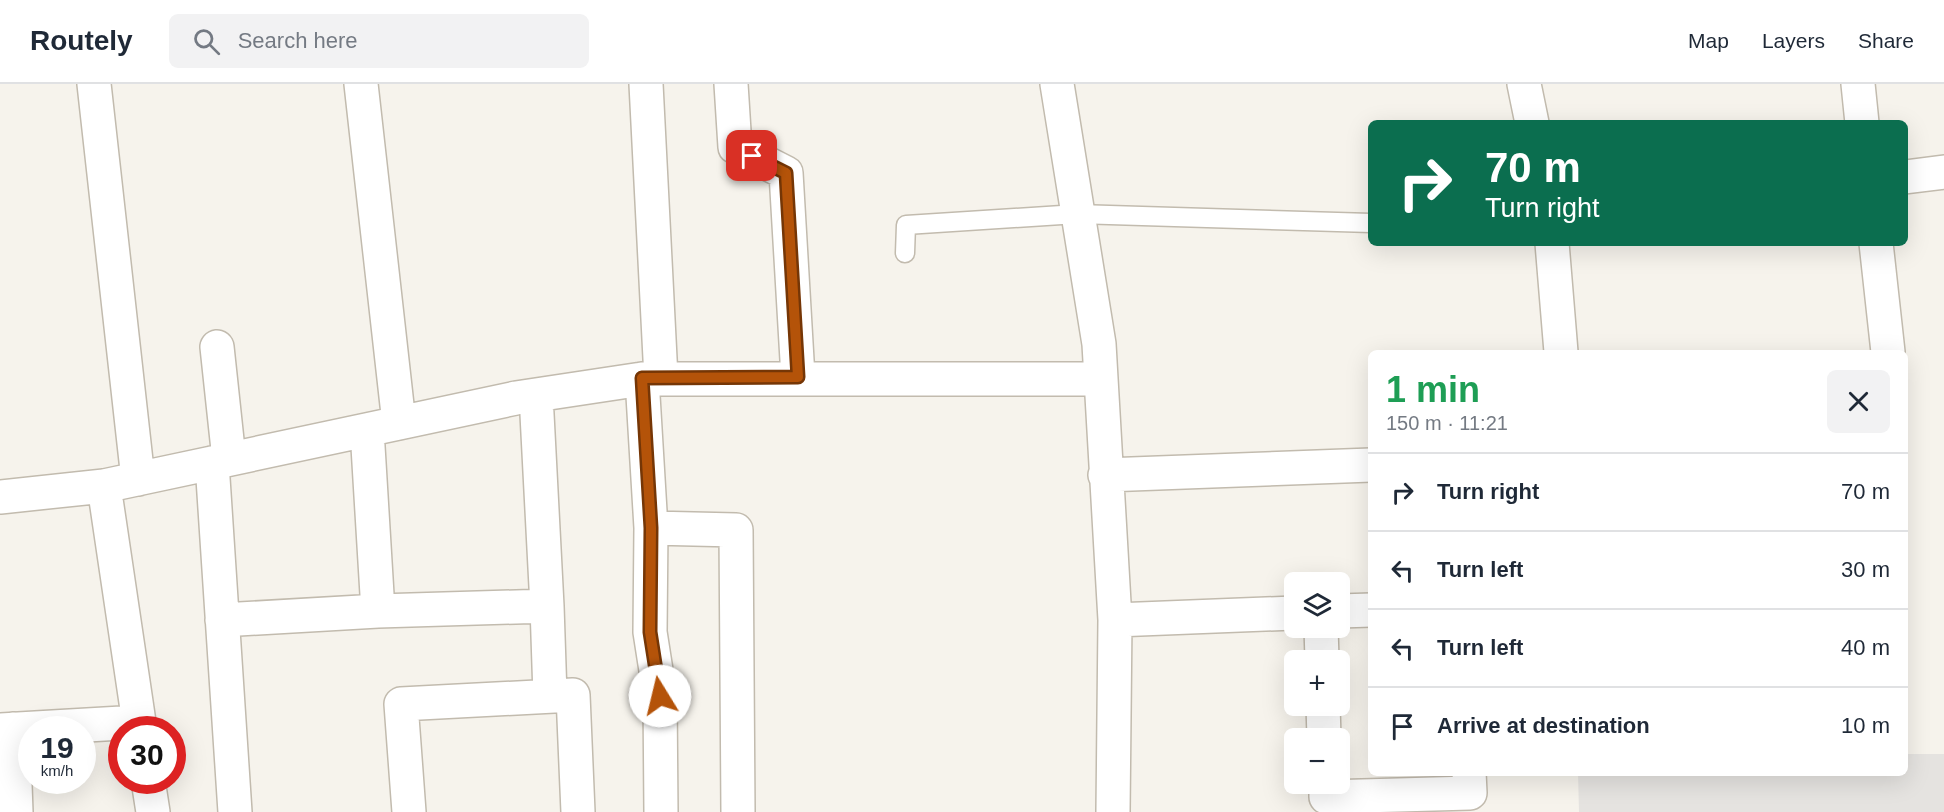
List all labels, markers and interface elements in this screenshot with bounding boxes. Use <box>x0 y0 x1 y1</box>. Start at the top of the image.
search box <box>169 14 589 68</box>
text: Routely <box>30 25 133 56</box>
icon: search <box>190 25 223 58</box>
text: Search here <box>238 28 358 53</box>
text: Map <box>1688 29 1729 52</box>
text: Layers <box>1762 29 1825 52</box>
text: Share <box>1858 29 1914 52</box>
pin <box>726 130 777 181</box>
icon: arrive <box>735 139 768 172</box>
icon: right <box>1386 144 1464 222</box>
text: 70 m <box>1485 144 1581 191</box>
text: Turn right <box>1485 193 1600 223</box>
text: 1 min <box>1386 369 1480 410</box>
button: close <box>1827 370 1890 433</box>
text: 150 m · 11:21 <box>1386 412 1508 434</box>
icon: right <box>1386 476 1419 509</box>
text: Turn right <box>1437 479 1539 504</box>
text: 70 m <box>1841 479 1890 504</box>
icon: left <box>1386 554 1419 587</box>
text: Turn left <box>1437 557 1523 582</box>
text: 30 m <box>1841 557 1890 582</box>
map controls <box>1284 572 1350 794</box>
button: layers <box>1284 572 1350 638</box>
icon: left <box>1386 632 1419 665</box>
text: Turn left <box>1437 635 1523 660</box>
text: 40 m <box>1841 635 1890 660</box>
button: + <box>1284 650 1350 716</box>
position arrow <box>628 664 692 728</box>
icon: arrive <box>1386 710 1419 743</box>
text: Arrive at destination <box>1437 713 1650 738</box>
text: 10 m <box>1841 713 1890 738</box>
speed limit sign: 30 <box>108 716 186 794</box>
button: − <box>1284 728 1350 794</box>
text: 19 <box>40 731 74 764</box>
text: km/h <box>41 762 73 779</box>

